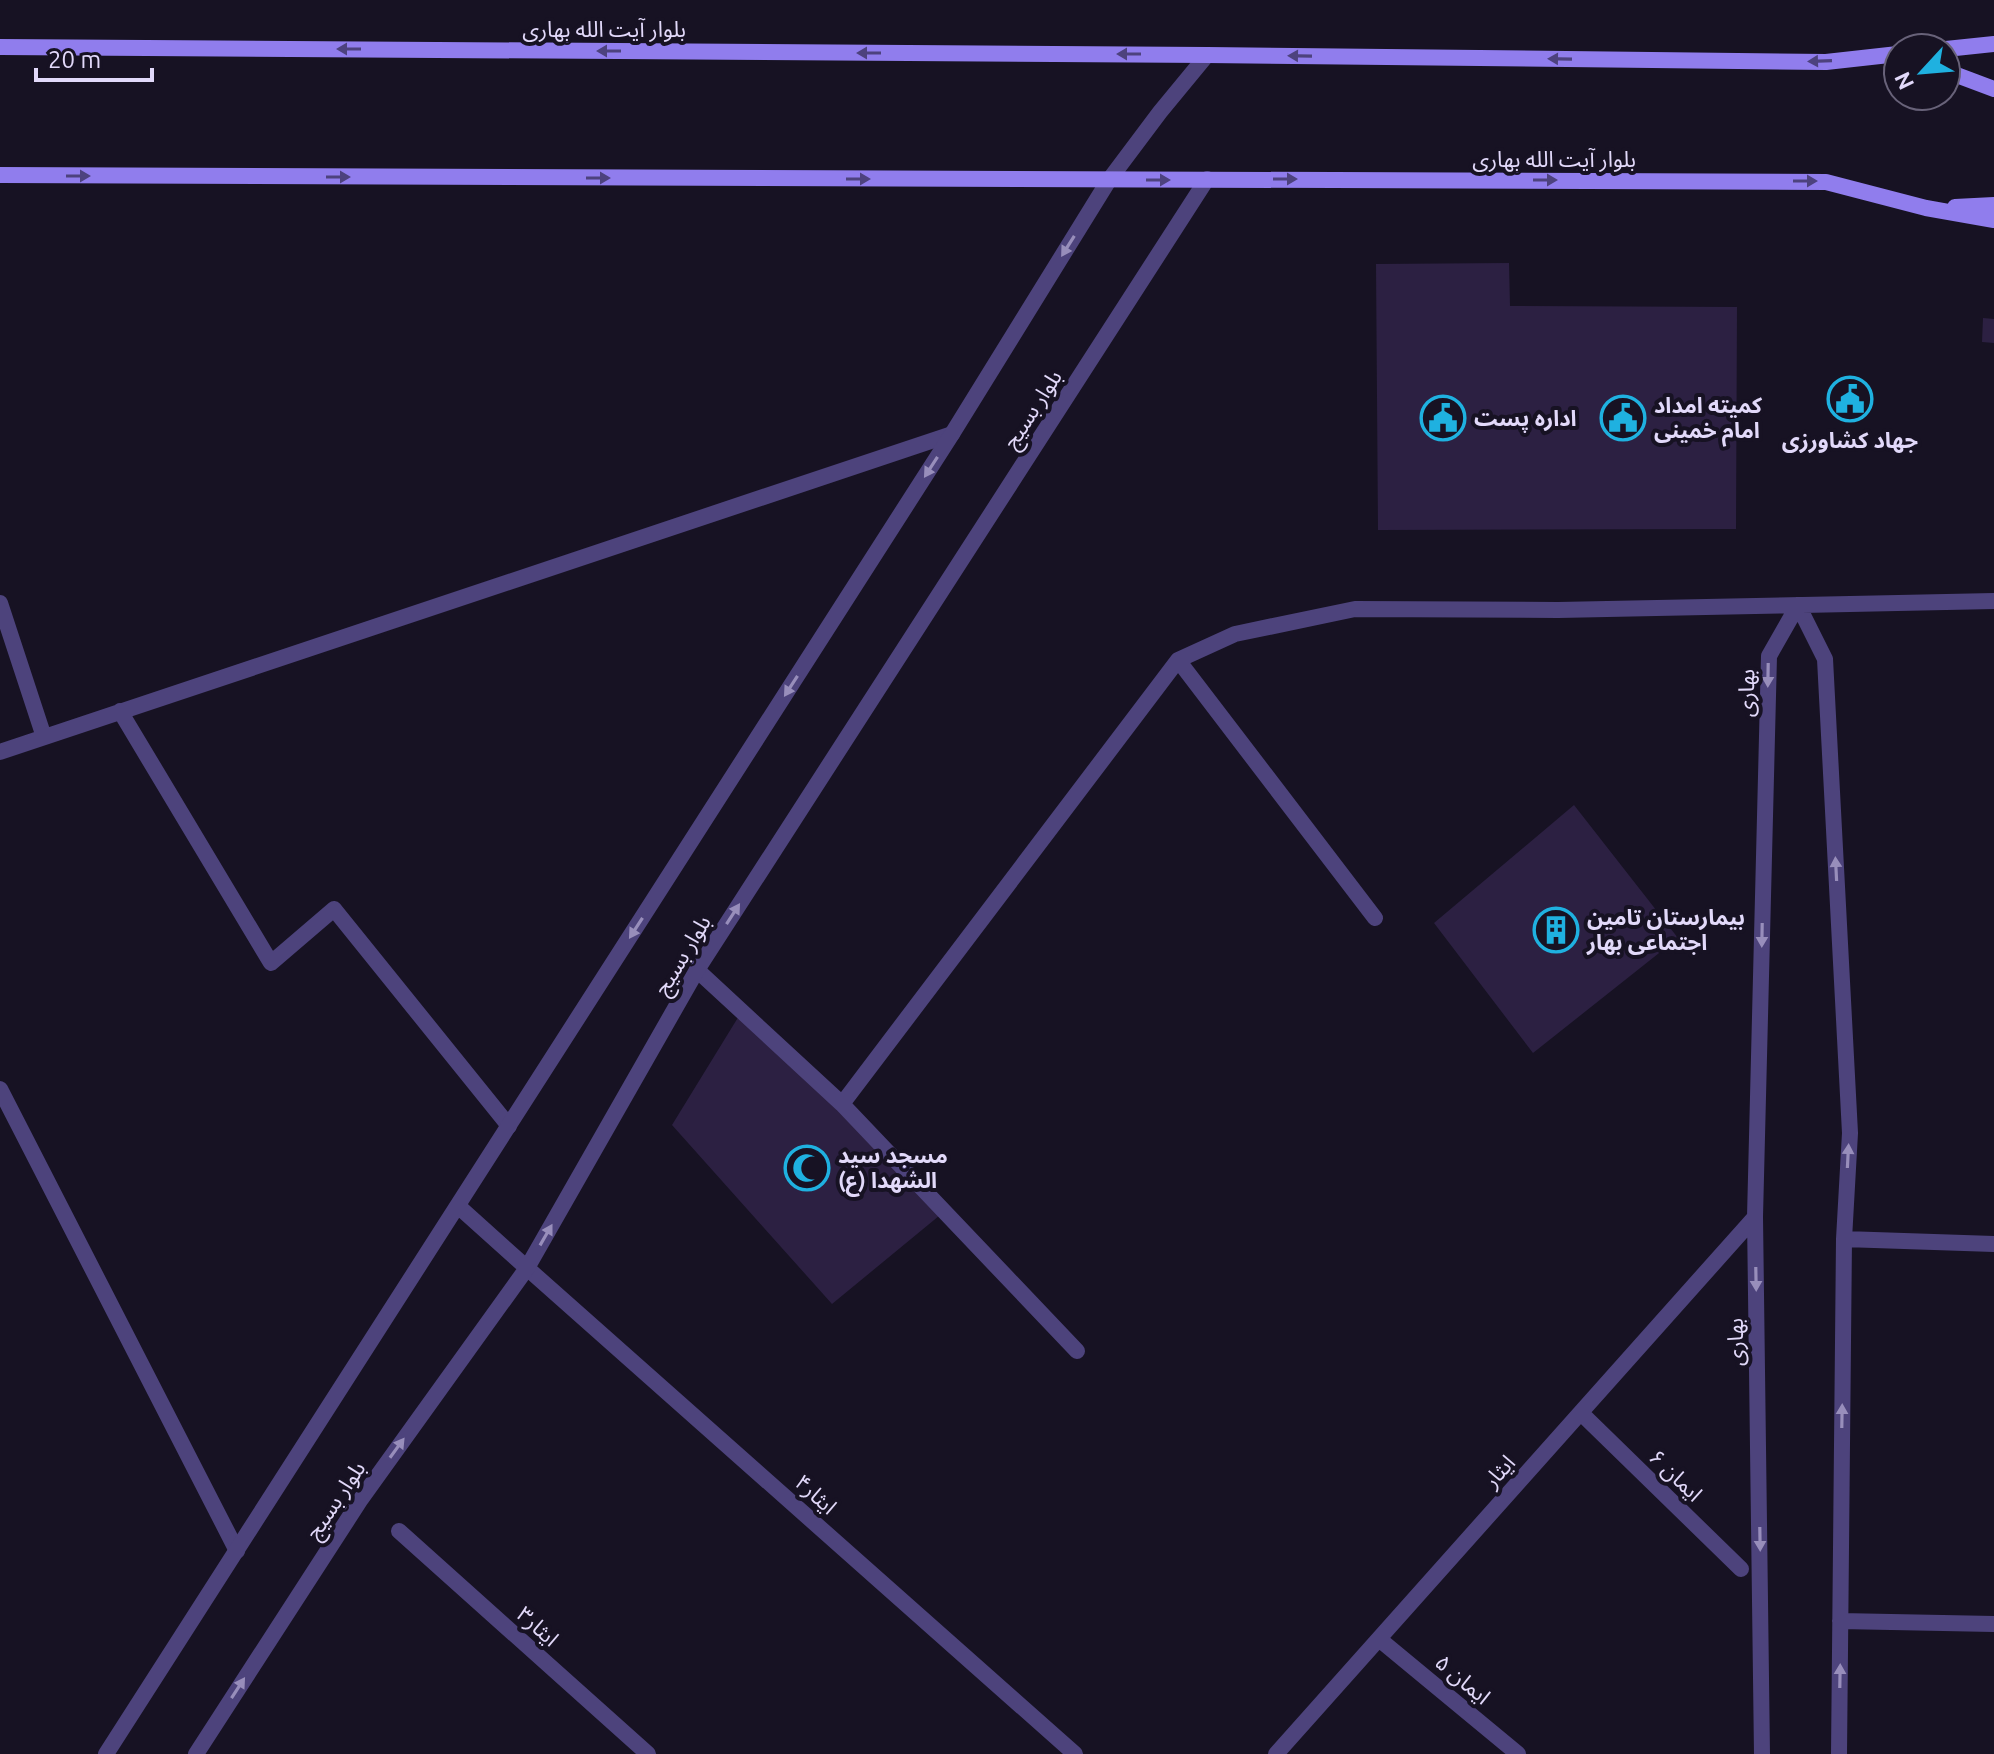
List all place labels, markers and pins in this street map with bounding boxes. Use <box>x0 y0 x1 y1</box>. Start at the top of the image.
public building icon: جهاد کشاورزی <box>1826 375 1874 423</box>
place label: کمیته امداد امام خمینی <box>1654 392 1763 447</box>
public building icon: اداره پست <box>1419 394 1467 442</box>
public building icon: کمیته امداد امام خمینی <box>1599 394 1647 442</box>
place label: اداره پست <box>1474 405 1577 433</box>
place label: جهاد کشاورزی <box>1782 427 1918 454</box>
place label: بیمارستان تامین اجتماعی بهار <box>1586 904 1745 956</box>
building icon: بیمارستان تامین اجتماعی بهار <box>1532 906 1580 954</box>
place label: مسجد سید الشهدا (ع) <box>838 1142 948 1197</box>
mosque icon: مسجد سید الشهدا (ع) <box>783 1144 831 1192</box>

